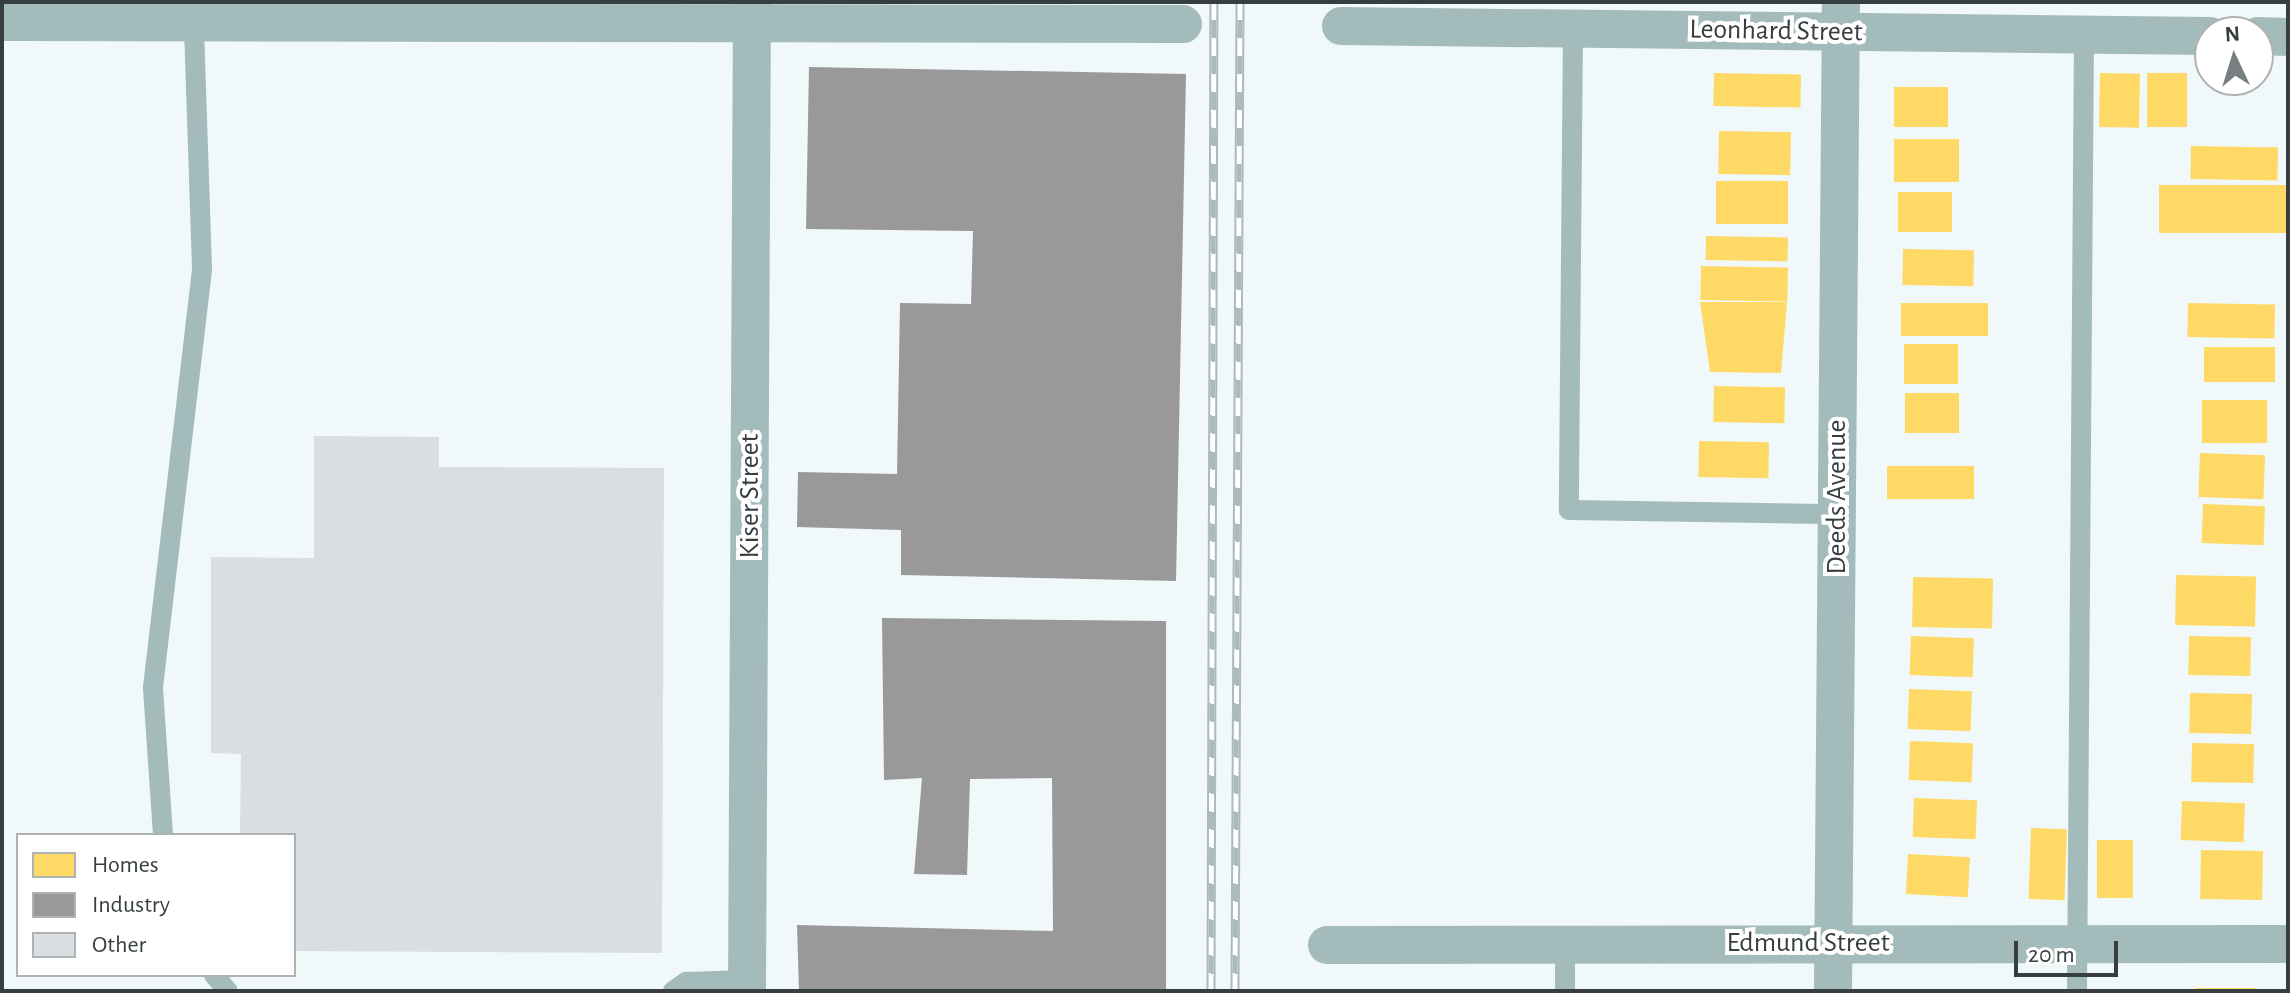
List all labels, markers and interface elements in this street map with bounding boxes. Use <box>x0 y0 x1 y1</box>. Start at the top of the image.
street label: Leonhard Street <box>1689 13 1863 49</box>
north arrow <box>2194 16 2274 96</box>
text: N <box>2224 23 2241 46</box>
street label: Deeds Avenue <box>1820 419 1854 575</box>
street label: Kiser Street <box>733 434 767 558</box>
legend <box>16 833 296 977</box>
text: Homes <box>92 853 159 877</box>
text: Industry <box>92 893 170 917</box>
scale bar <box>2018 925 2122 975</box>
street label: Edmund Street <box>1726 926 1890 960</box>
text: Other <box>92 933 146 957</box>
text: 20 m <box>2028 943 2075 967</box>

